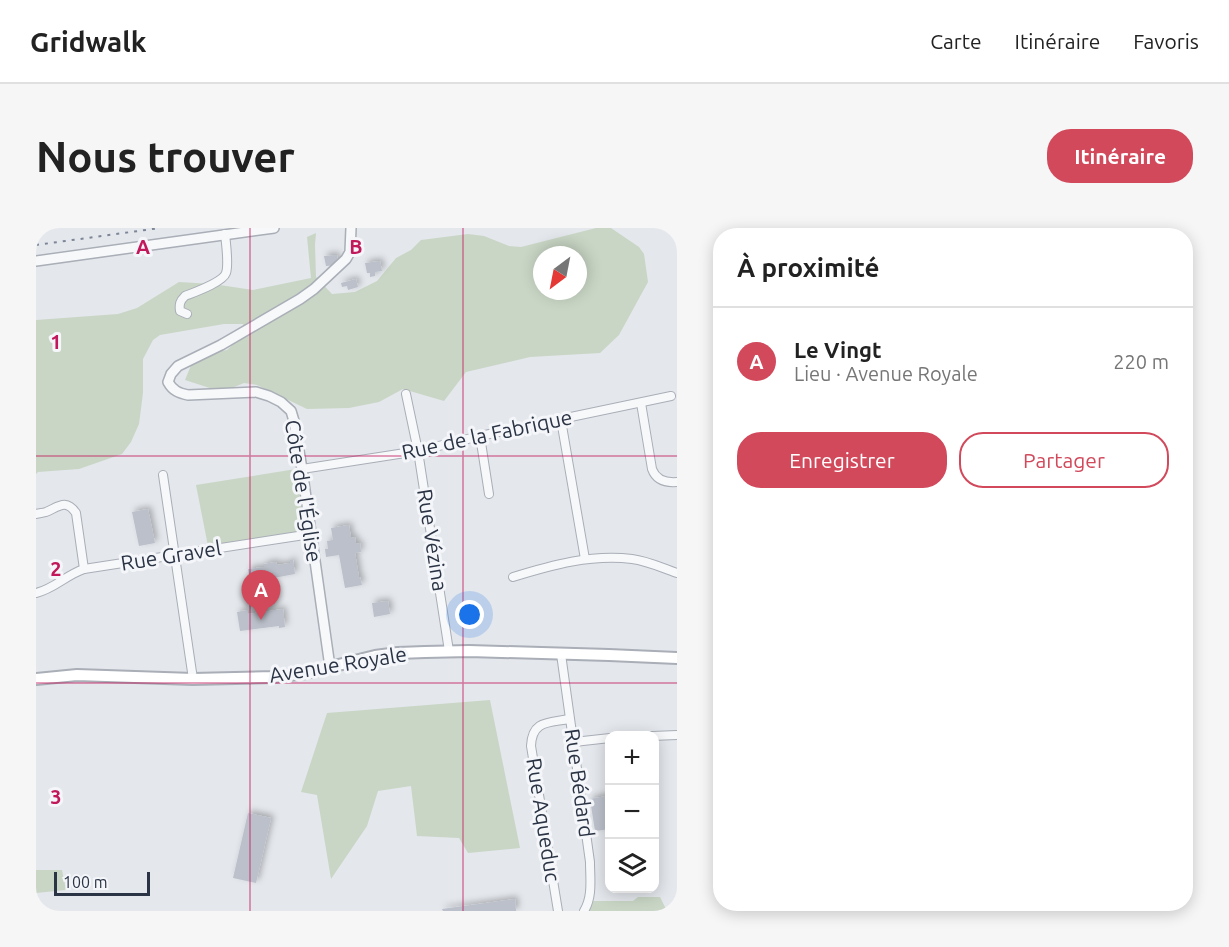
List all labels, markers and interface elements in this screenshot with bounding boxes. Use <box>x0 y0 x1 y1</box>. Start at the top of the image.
text: Gridwalk <box>30 26 147 57</box>
text: Carte <box>930 29 982 53</box>
text: Itinéraire <box>1015 29 1100 53</box>
text: Favoris <box>1133 29 1199 53</box>
button: Itinéraire <box>1047 129 1193 183</box>
text: Nous trouver <box>36 133 295 180</box>
text: A <box>136 235 150 258</box>
text: B <box>349 235 363 258</box>
north arrow <box>533 246 587 300</box>
text: À proximité <box>737 253 879 282</box>
text: 1 <box>50 330 62 353</box>
text: Le Vingt <box>794 337 882 362</box>
text: A <box>749 350 764 373</box>
text: 220 m <box>1113 350 1169 373</box>
text: Lieu · Avenue Royale <box>794 362 978 385</box>
street label: Rue de la Fabrique <box>399 404 574 464</box>
street label: Côte de l'Église <box>281 418 327 564</box>
button: Enregistrer <box>737 432 947 488</box>
button: Partager <box>959 432 1169 488</box>
street label: Rue Vézina <box>413 487 453 593</box>
street label: Rue Gravel <box>119 535 223 575</box>
text: 2 <box>50 557 62 580</box>
pin: A <box>242 570 280 620</box>
your location <box>455 600 484 629</box>
street label: Avenue Royale <box>267 641 408 687</box>
street label: Rue Bédard <box>560 727 600 839</box>
map controls <box>605 731 659 893</box>
button: + <box>605 731 659 785</box>
street label: Rue Aqueduc <box>522 756 566 884</box>
text: 3 <box>50 785 62 808</box>
button: − <box>605 785 659 839</box>
button: layers <box>605 839 659 893</box>
scale bar <box>54 869 150 896</box>
text: 100 m <box>63 873 108 891</box>

